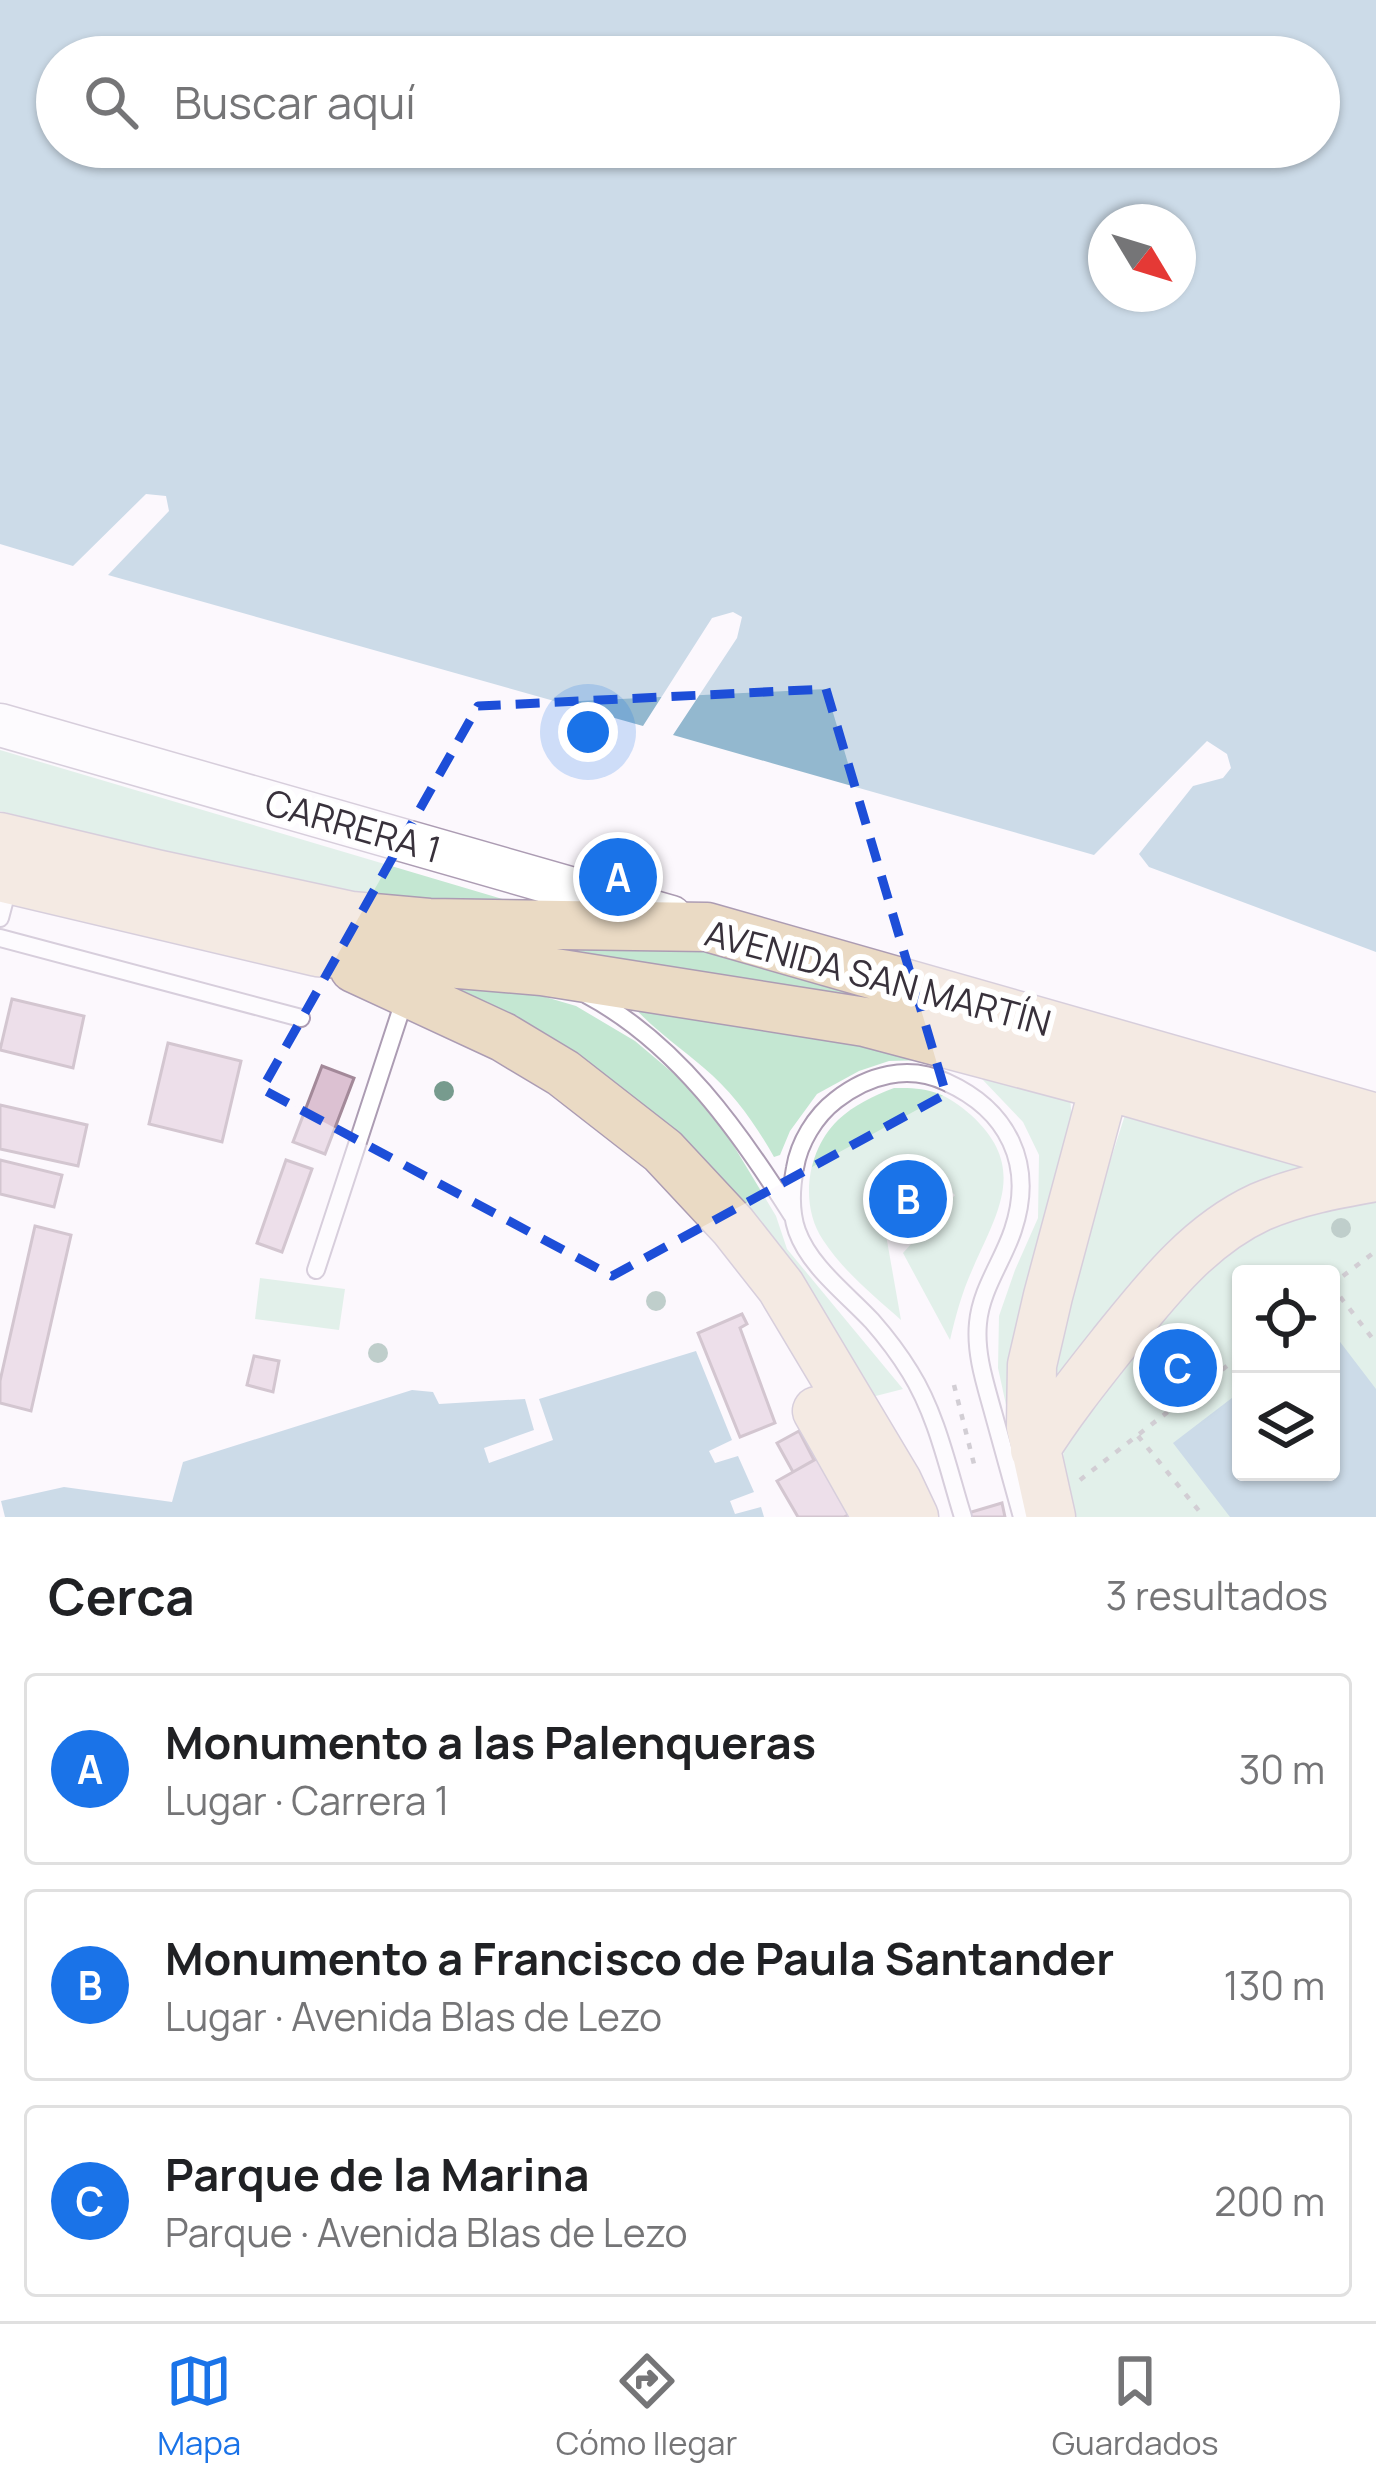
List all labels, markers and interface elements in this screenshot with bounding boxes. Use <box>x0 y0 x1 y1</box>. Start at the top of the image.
search box <box>36 36 1340 168</box>
icon: search <box>78 69 144 135</box>
text: Buscar aquí <box>174 71 416 133</box>
north arrow <box>1088 204 1196 312</box>
your location <box>558 702 618 762</box>
street label: CARRERA 1 <box>260 777 447 874</box>
pin: A <box>579 832 657 922</box>
street label: AVENIDA SAN MARTÍN <box>700 908 1056 1047</box>
pin: B <box>869 1154 947 1244</box>
map controls <box>1232 1265 1340 1481</box>
button: locate <box>1232 1265 1340 1373</box>
pin: C <box>1139 1323 1217 1413</box>
button: layers <box>1232 1373 1340 1481</box>
text: Cerca <box>48 1561 195 1630</box>
text: 3 resultados <box>1106 1568 1328 1622</box>
text: Monumento a las Palenqueras <box>165 1711 816 1773</box>
text: A <box>77 1742 103 1796</box>
text: 30 m <box>1239 1742 1325 1796</box>
text: Lugar · Carrera 1 <box>165 1773 449 1827</box>
text: Monumento a Francisco de Paula Santander <box>165 1927 1114 1989</box>
text: B <box>78 1958 102 2012</box>
text: 130 m <box>1224 1958 1325 2012</box>
text: Lugar · Avenida Blas de Lezo <box>165 1989 662 2043</box>
text: Parque de la Marina <box>165 2143 589 2205</box>
text: C <box>76 2174 104 2228</box>
text: 200 m <box>1214 2174 1325 2228</box>
text: Parque · Avenida Blas de Lezo <box>165 2205 688 2259</box>
tab: Mapa <box>157 2348 241 2465</box>
tab: Cómo llegar <box>556 2348 737 2465</box>
tab: Guardados <box>1052 2348 1219 2465</box>

